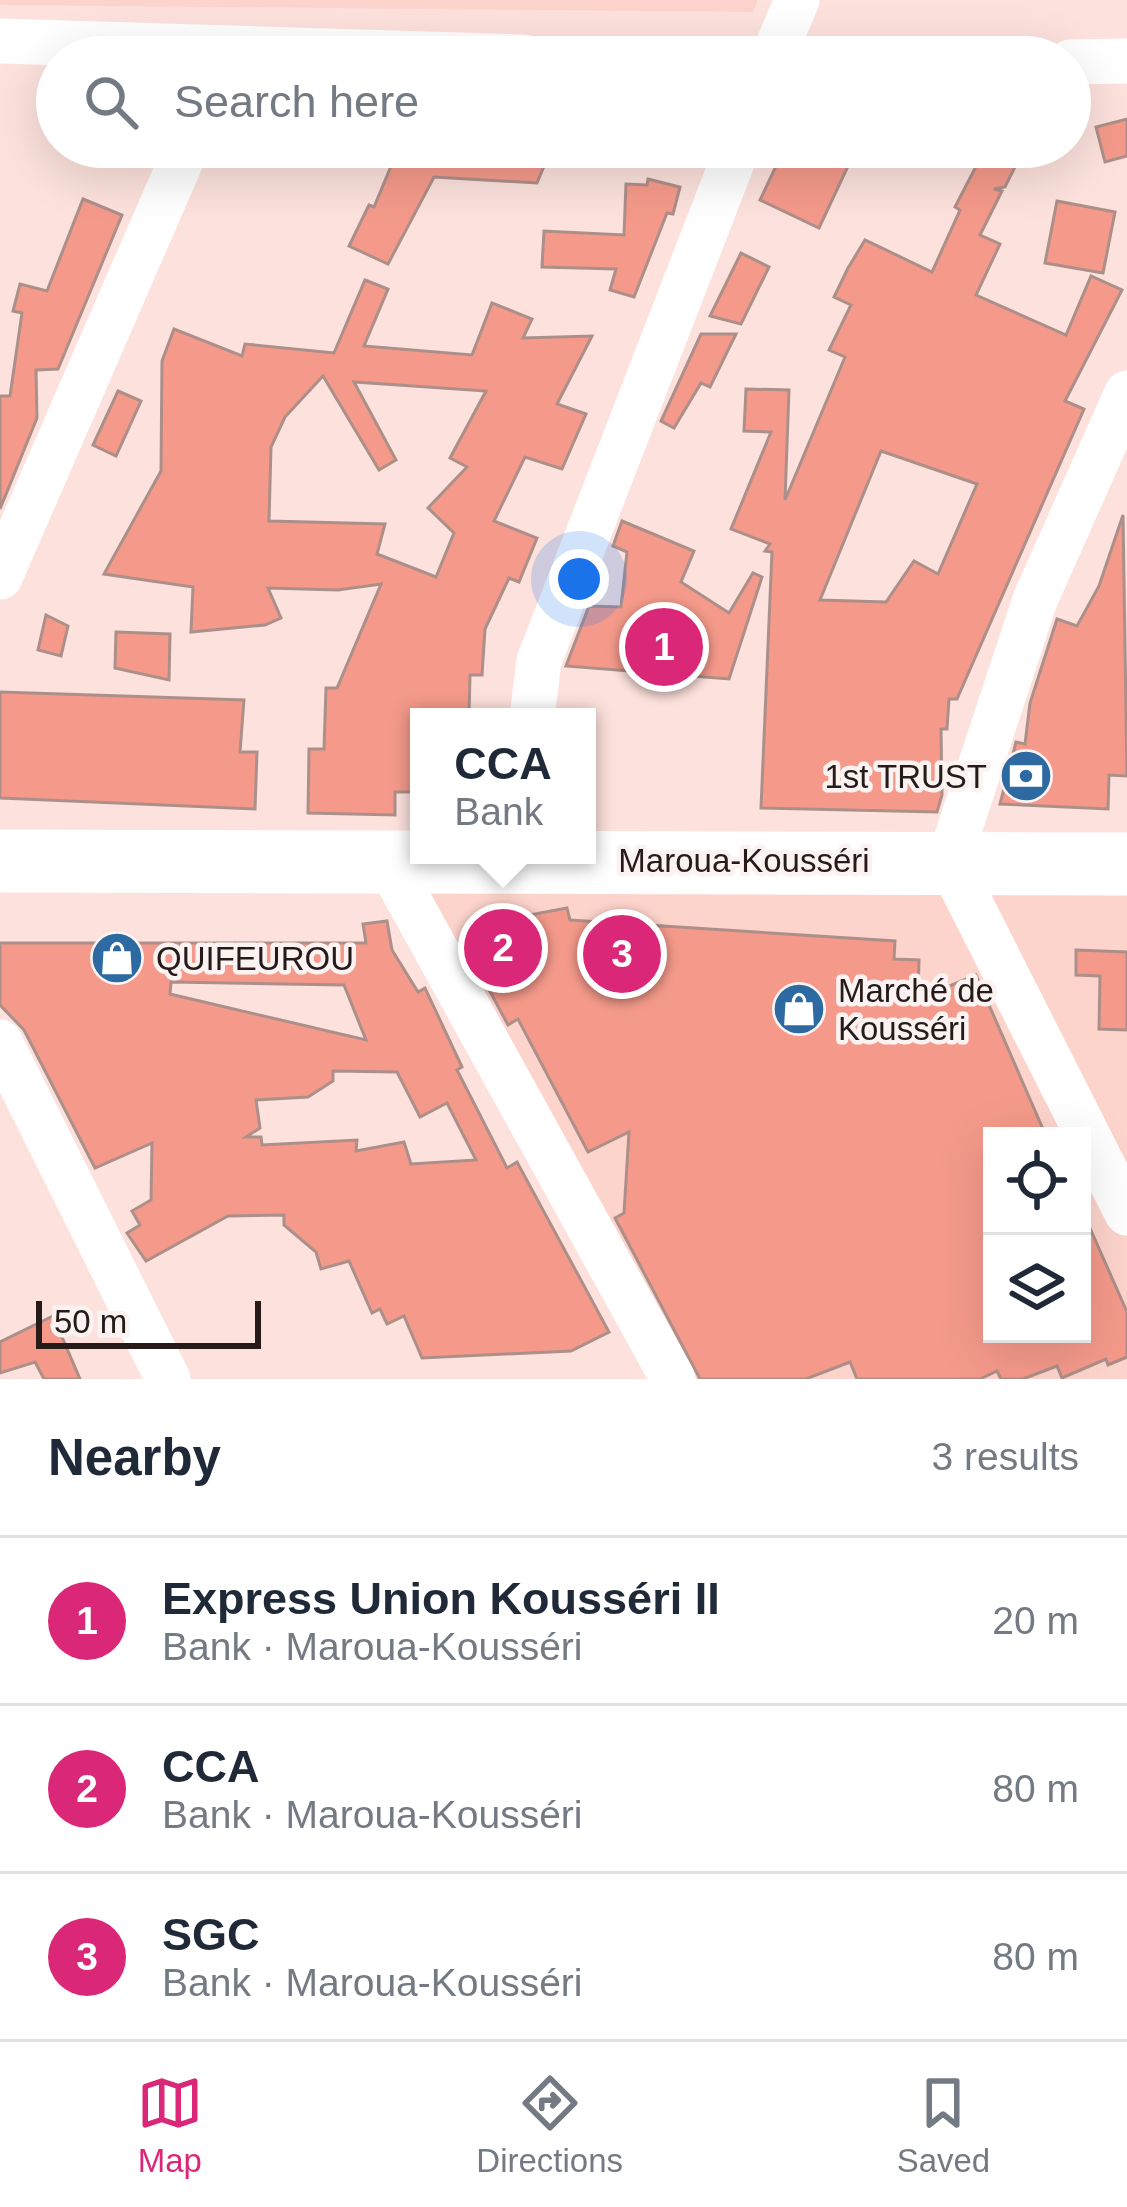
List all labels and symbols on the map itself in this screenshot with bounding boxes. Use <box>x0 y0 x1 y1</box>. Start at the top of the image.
your location <box>549 549 609 609</box>
pin: 1 <box>625 602 703 692</box>
bank icon: 1st TRUST <box>998 748 1054 804</box>
place label: 1st TRUST <box>824 758 987 795</box>
street label: Maroua-Kousséri <box>618 842 870 879</box>
pin: 2 <box>464 903 542 993</box>
pin: 3 <box>583 909 661 999</box>
shop icon: QUIFEUROU <box>89 930 145 986</box>
place label: QUIFEUROU <box>156 940 354 977</box>
place label: Marché de Kousséri <box>838 972 994 1047</box>
shop icon: Marché de Kousséri <box>771 981 827 1037</box>
scale bar <box>36 1295 261 1348</box>

